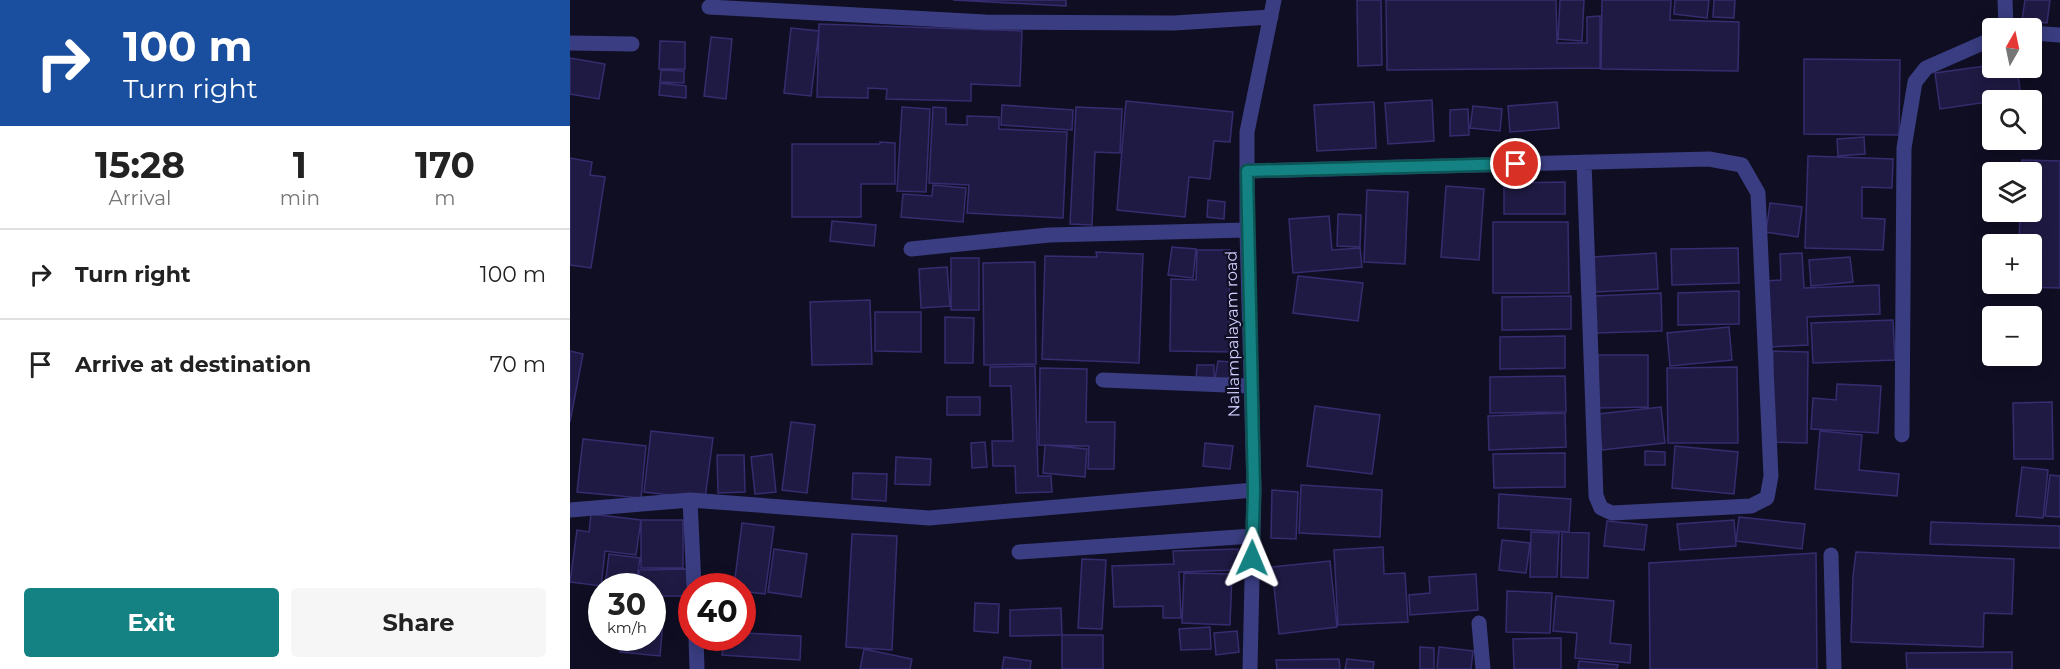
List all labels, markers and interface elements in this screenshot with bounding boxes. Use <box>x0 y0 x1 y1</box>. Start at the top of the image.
north arrow <box>1982 18 2042 78</box>
map controls <box>1982 18 2042 366</box>
text: 100 m <box>123 20 252 72</box>
icon: right <box>24 24 102 102</box>
text: Turn right <box>123 72 258 105</box>
button: search <box>1982 90 2042 150</box>
pin <box>1490 138 1541 189</box>
text: 15:28 <box>95 143 185 187</box>
text: 1 <box>293 143 307 187</box>
text: 170 <box>415 143 475 187</box>
icon: arrive <box>1499 147 1532 180</box>
button: layers <box>1982 162 2042 222</box>
text: Arrival <box>108 186 171 210</box>
text: min <box>280 186 320 210</box>
text: m <box>434 186 456 210</box>
button: + <box>1982 234 2042 294</box>
street label: Nallampalayam road <box>1222 251 1243 417</box>
icon: right <box>24 258 57 291</box>
text: Turn right <box>75 261 190 288</box>
text: 100 m <box>480 261 546 288</box>
button: − <box>1982 306 2042 366</box>
icon: arrive <box>24 348 57 381</box>
text: Arrive at destination <box>75 351 311 378</box>
text: 70 m <box>490 351 546 378</box>
position arrow <box>1220 526 1284 590</box>
speed limit sign: 40 <box>678 573 756 651</box>
text: 30 <box>608 586 646 623</box>
button: Exit <box>24 588 279 657</box>
button: Share <box>291 588 546 657</box>
text: km/h <box>607 618 647 637</box>

